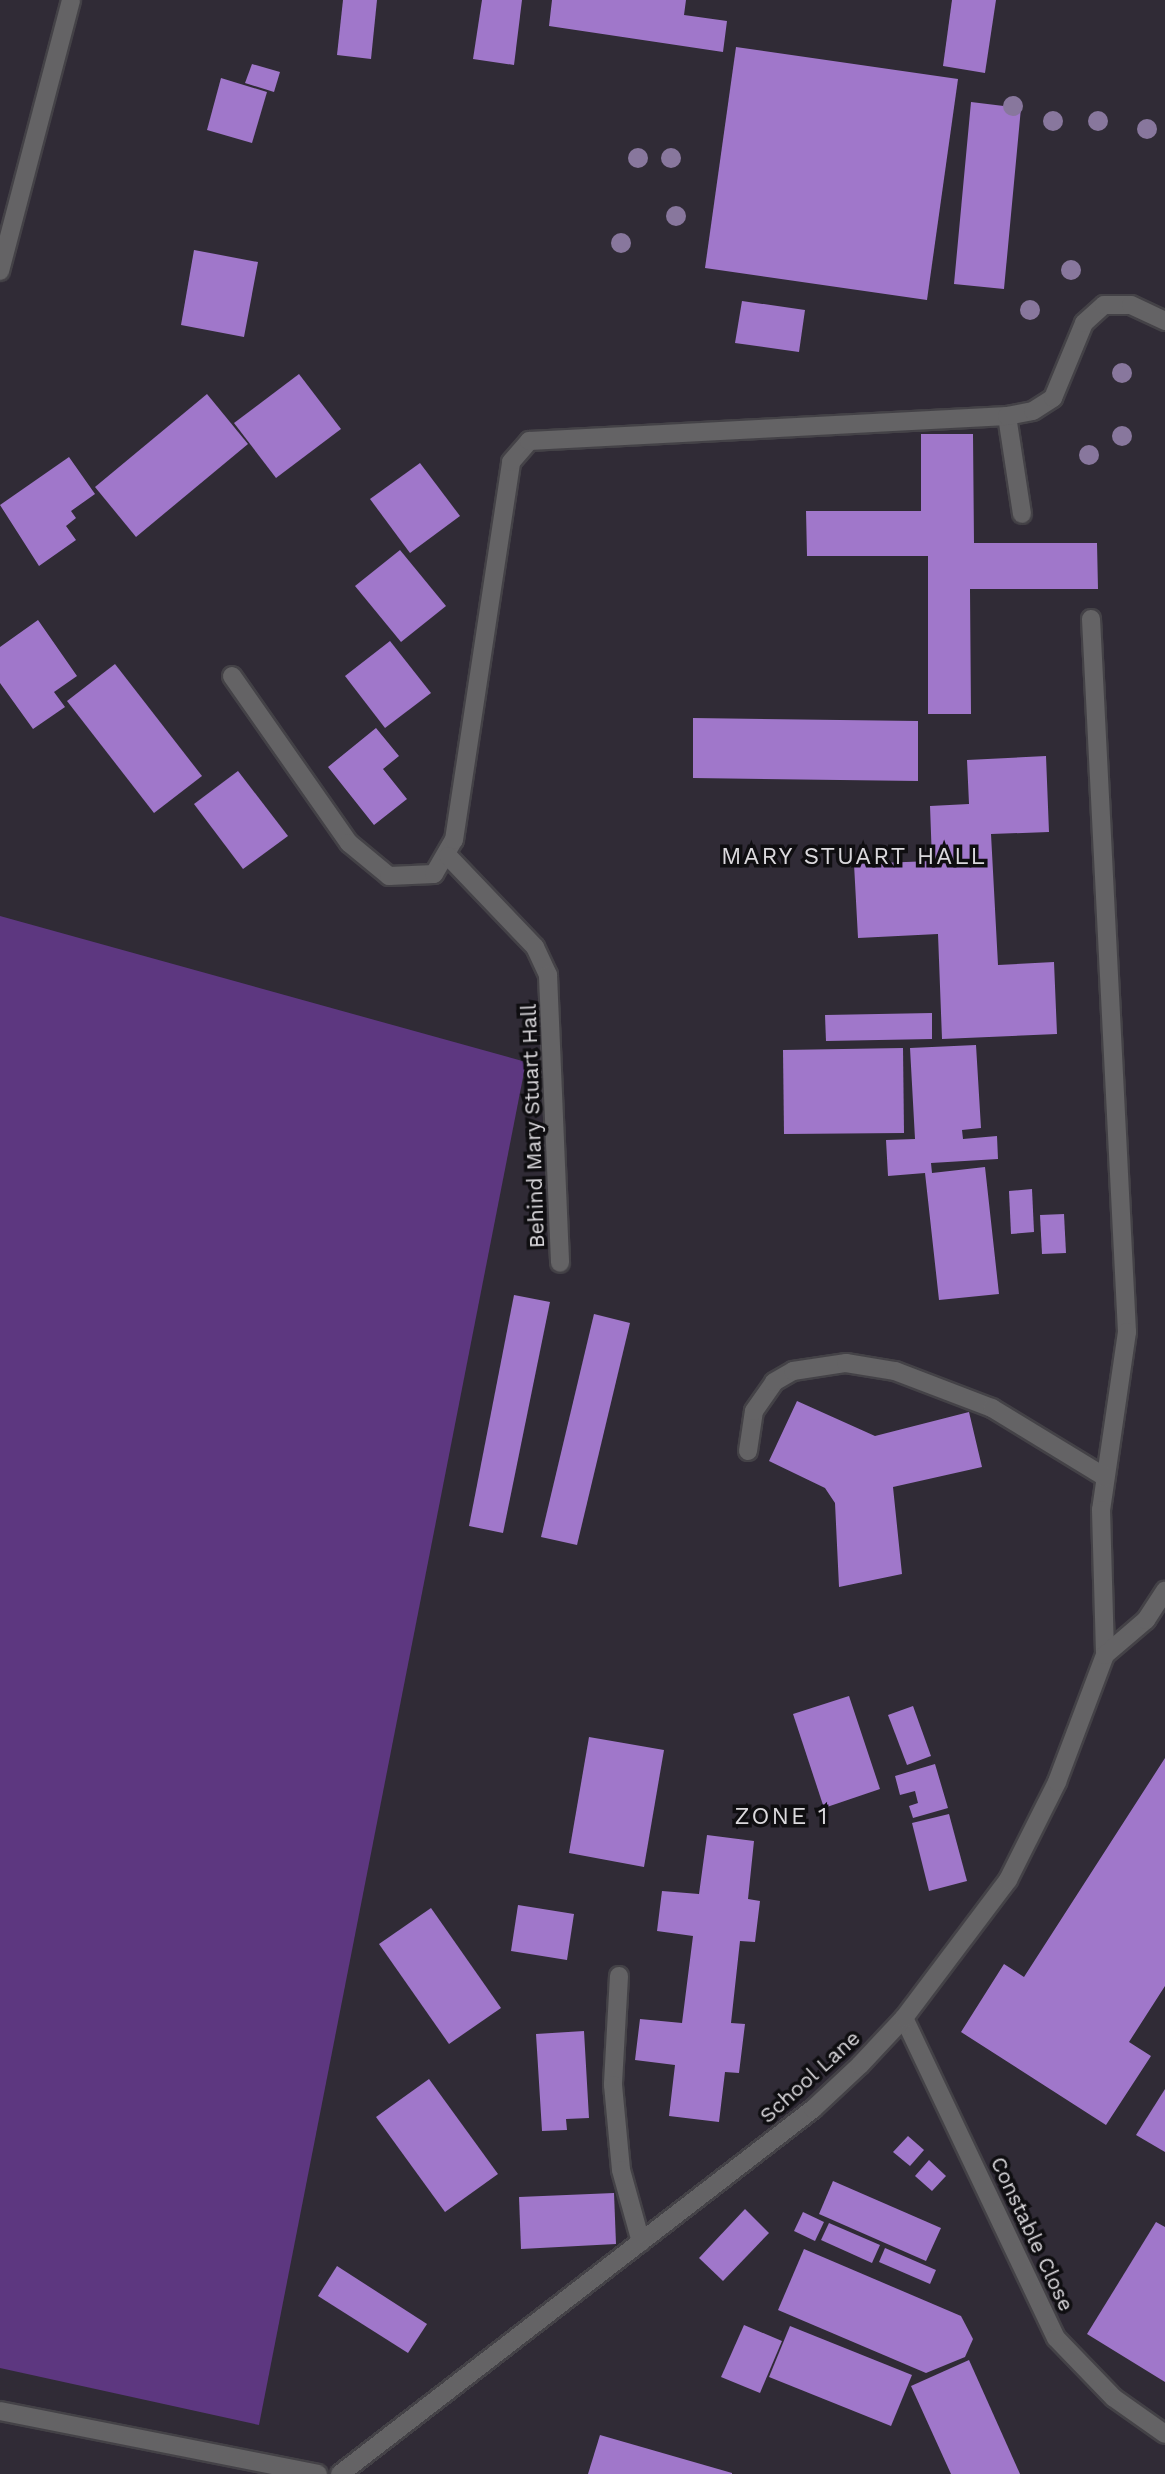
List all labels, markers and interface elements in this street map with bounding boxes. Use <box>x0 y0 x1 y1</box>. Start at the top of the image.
district label: MARY STUART HALL <box>722 843 986 871</box>
street label: Behind Mary Stuart Hall <box>516 1003 550 1249</box>
district label: ZONE 1 <box>735 1803 829 1831</box>
street label: School Lane <box>755 2025 865 2129</box>
street label: Constable Close <box>985 2153 1079 2315</box>

